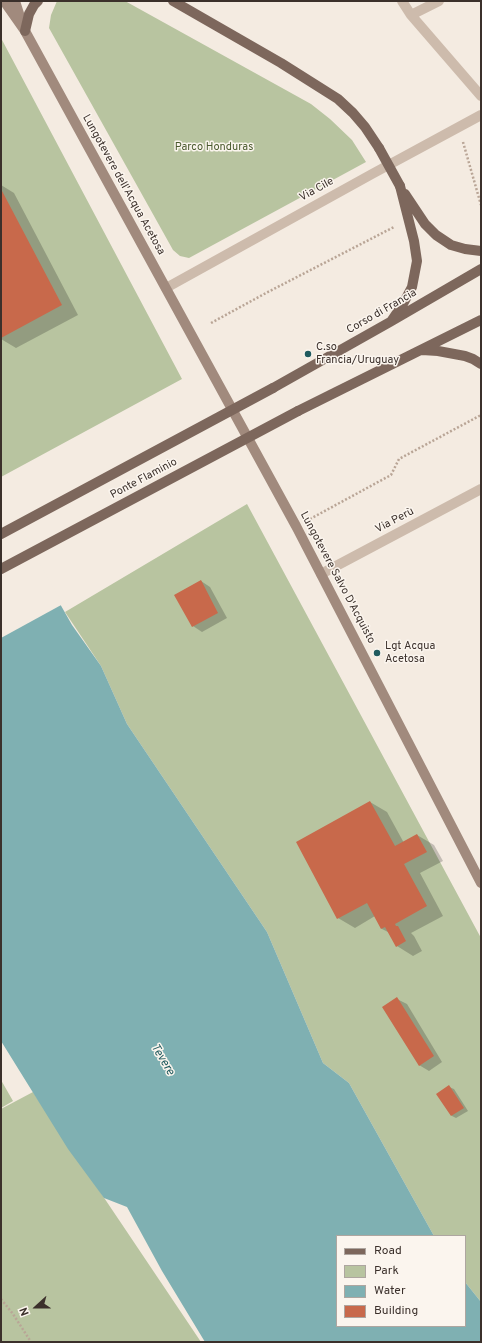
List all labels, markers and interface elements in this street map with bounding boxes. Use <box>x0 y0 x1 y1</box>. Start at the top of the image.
street label: Lungotevere dell'Acqua Acetosa <box>79 113 167 257</box>
park label: Parco Honduras <box>175 141 253 155</box>
street label: Via Cile <box>298 175 336 205</box>
street label: Corso di Francia <box>345 287 419 337</box>
place label: C.so Francia/Uruguay <box>316 341 399 367</box>
marker: C.so Francia/Uruguay <box>303 349 313 359</box>
street label: Ponte Flaminio <box>108 456 180 502</box>
street label: Via Perù <box>373 505 417 537</box>
street label: Lungotevere Salvo D'Acquisto <box>297 510 377 646</box>
place label: Lgt Acqua Acetosa <box>385 640 435 666</box>
marker: Lgt Acqua Acetosa <box>372 648 382 658</box>
water label: Tevere <box>147 1042 177 1078</box>
legend <box>336 1235 466 1327</box>
text: Road <box>374 1243 402 1259</box>
text: Park <box>374 1263 399 1279</box>
text: Water <box>374 1283 406 1299</box>
north arrow <box>16 1287 56 1327</box>
text: Building <box>374 1303 418 1319</box>
text: N <box>17 1305 33 1317</box>

